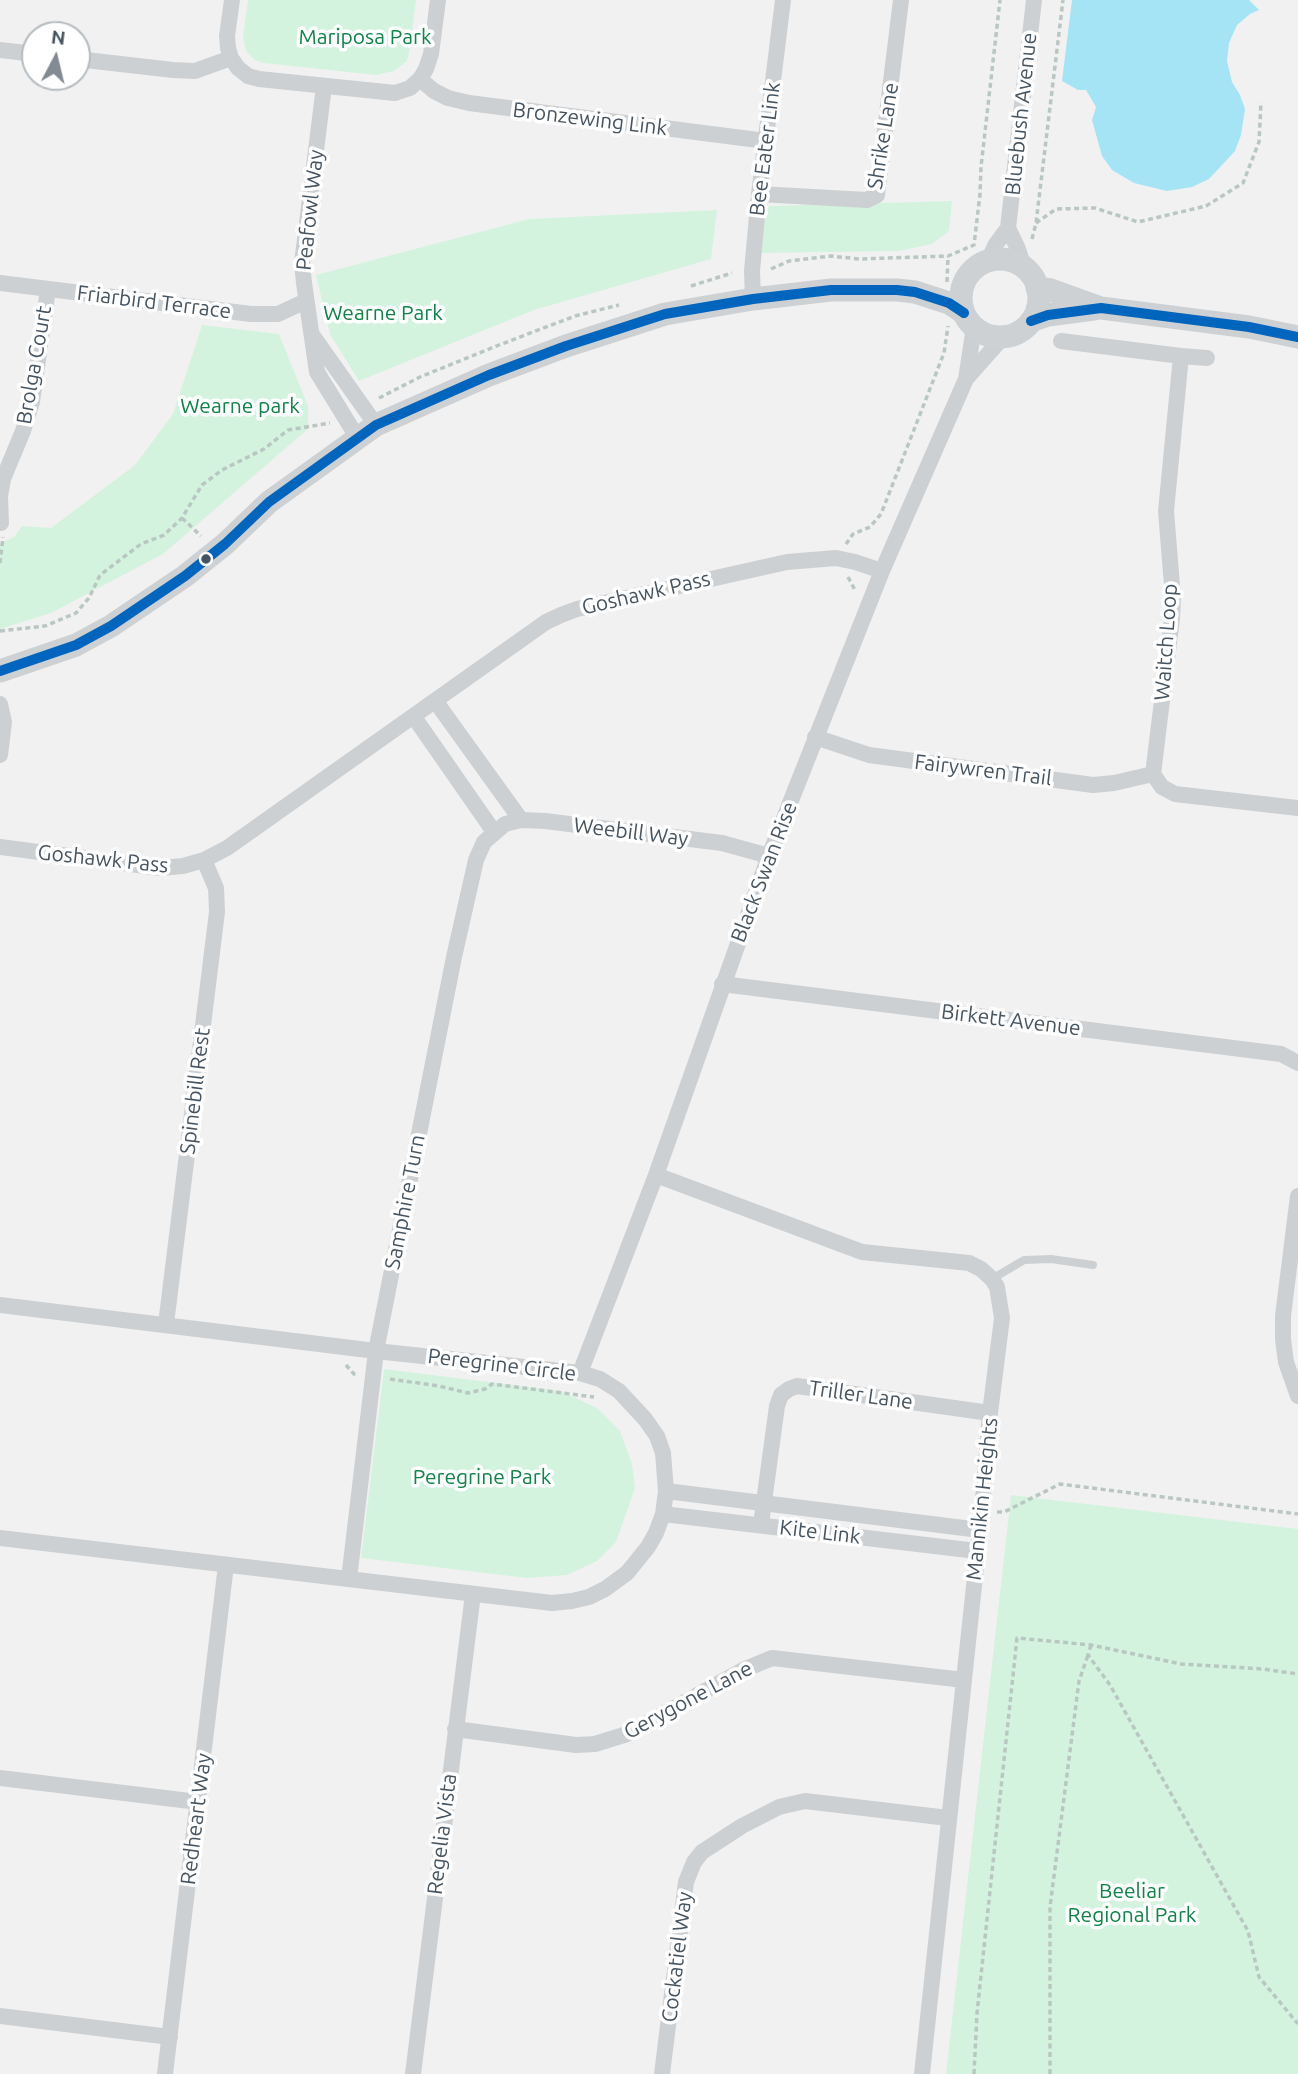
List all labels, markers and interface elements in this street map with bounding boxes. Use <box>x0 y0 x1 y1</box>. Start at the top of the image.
north arrow <box>21 21 91 91</box>
park label: Mariposa Park <box>298 24 432 50</box>
text: N <box>50 25 67 49</box>
street label: Bluebush Avenue <box>1000 31 1042 197</box>
street label: Bee Eater Link <box>744 81 786 217</box>
street label: Shrike Lane <box>862 81 904 191</box>
street label: Bronzewing Link <box>511 97 669 141</box>
street label: Peafowl Way <box>291 148 329 272</box>
street label: Friarbird Terrace <box>75 280 233 324</box>
park label: Wearne Park <box>323 300 443 326</box>
street label: Brolga Court <box>11 304 57 426</box>
park label: Wearne park <box>180 393 300 419</box>
unlabelled marker <box>199 552 213 566</box>
street label: Goshawk Pass <box>579 566 713 620</box>
street label: Waitch Loop <box>1149 583 1183 701</box>
street label: Fairywren Trail <box>913 749 1053 791</box>
street label: Black Swan Rise <box>726 798 802 946</box>
street label: Weebill Way <box>572 812 690 852</box>
street label: Goshawk Pass <box>36 840 170 878</box>
street label: Birkett Avenue <box>940 999 1082 1041</box>
street label: Spinebill Rest <box>175 1026 215 1156</box>
street label: Samphire Turn <box>380 1133 430 1271</box>
street label: Peregrine Circle <box>426 1343 578 1387</box>
street label: Triller Lane <box>808 1375 914 1415</box>
street label: Mannikin Heights <box>961 1416 1003 1582</box>
park label: Peregrine Park <box>413 1464 551 1490</box>
street label: Kite Link <box>778 1515 862 1549</box>
street label: Gerygone Lane <box>619 1656 757 1744</box>
street label: Redheart Way <box>175 1752 217 1886</box>
street label: Regelia Vista <box>422 1772 462 1896</box>
park label: Beeliar Regional Park <box>1068 1878 1196 1928</box>
street label: Cockatiel Way <box>656 1890 698 2024</box>

